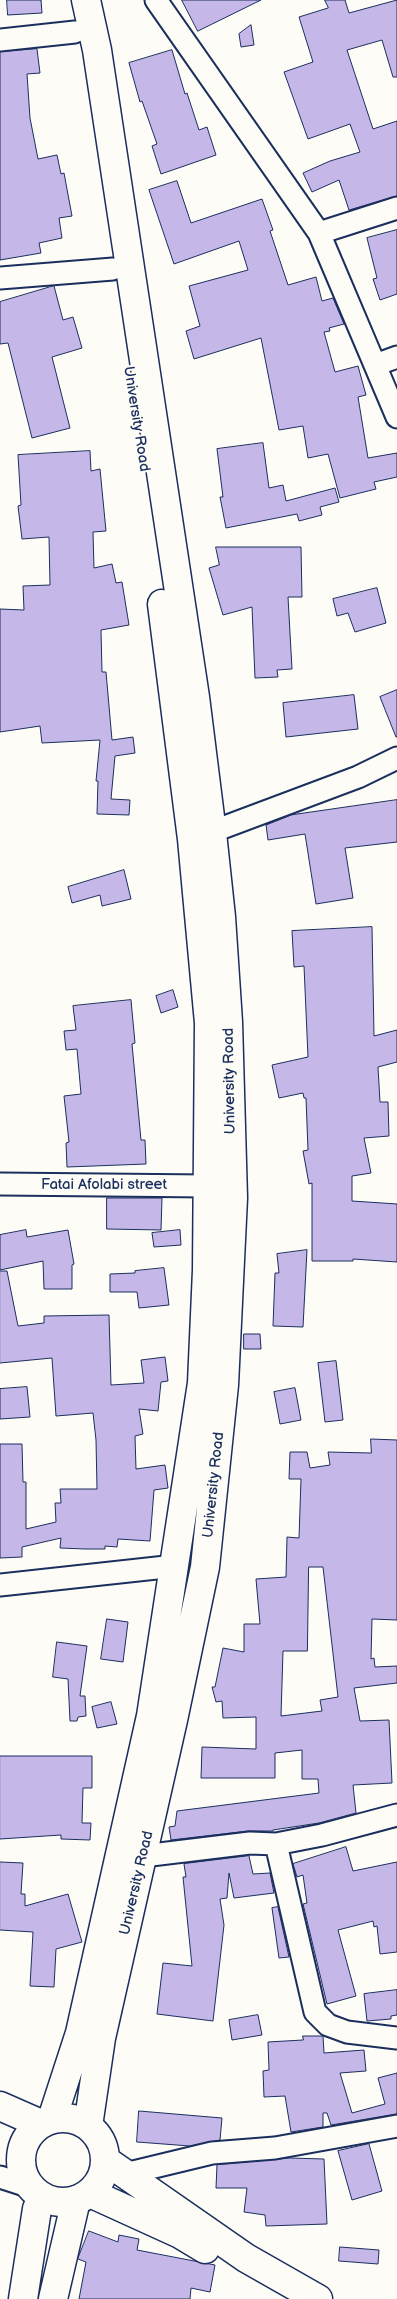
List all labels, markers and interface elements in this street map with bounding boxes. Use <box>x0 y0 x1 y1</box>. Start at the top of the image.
street label: University Road <box>119 365 153 473</box>
street label: University Road <box>220 1028 240 1134</box>
street label: Fatai Afolabi street <box>41 1176 167 1194</box>
street label: University Road <box>199 1431 229 1539</box>
street label: University Road <box>116 1829 158 1937</box>

